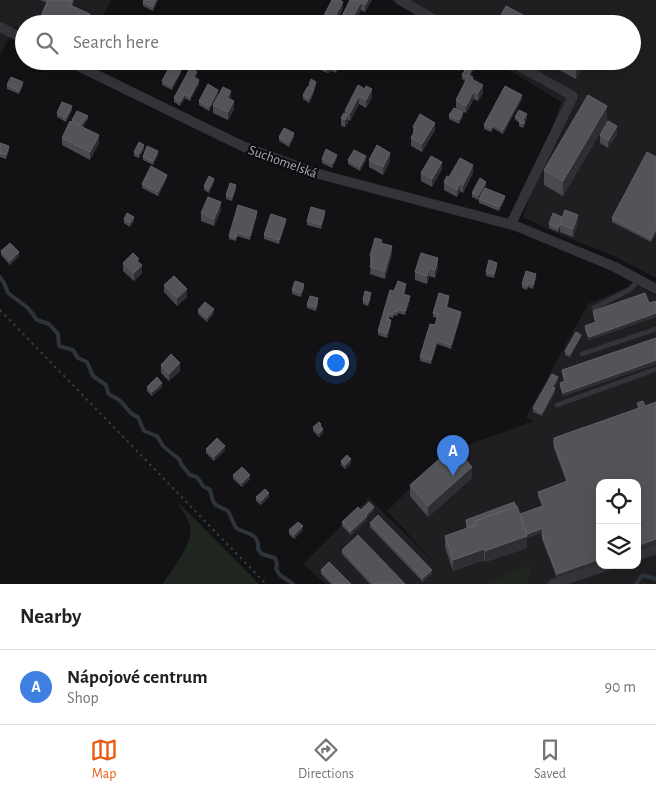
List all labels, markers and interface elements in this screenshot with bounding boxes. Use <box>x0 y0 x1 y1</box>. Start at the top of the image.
search box <box>15 15 641 70</box>
icon: search <box>33 29 61 57</box>
text: Search here <box>73 33 159 52</box>
street label: Suchomelská <box>246 143 319 181</box>
your location <box>323 350 349 376</box>
pin: A <box>437 435 469 476</box>
map controls <box>596 479 641 569</box>
button: locate <box>596 479 641 524</box>
button: layers <box>596 524 641 569</box>
text: Nearby <box>20 606 81 627</box>
text: Nápojové centrum <box>67 668 208 687</box>
text: A <box>31 679 41 695</box>
text: 90 m <box>605 679 636 695</box>
text: Shop <box>67 690 99 706</box>
tab: Map <box>90 736 118 783</box>
tab: Directions <box>298 736 354 783</box>
tab: Saved <box>534 736 566 783</box>

